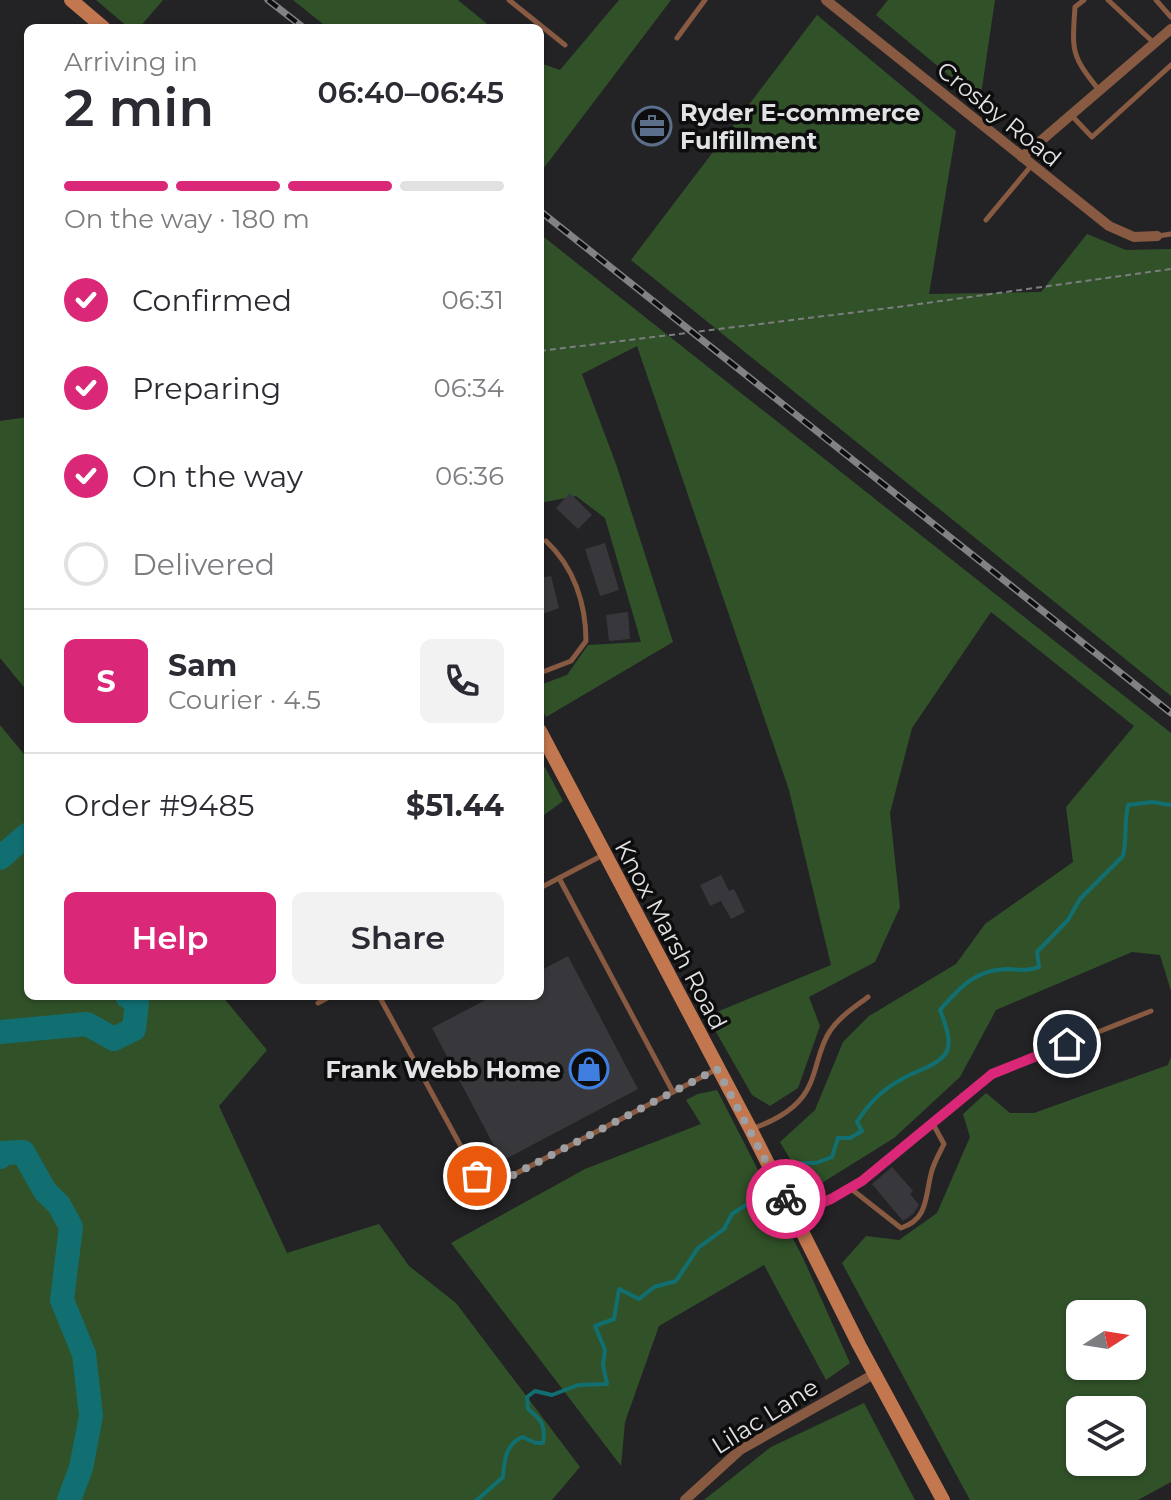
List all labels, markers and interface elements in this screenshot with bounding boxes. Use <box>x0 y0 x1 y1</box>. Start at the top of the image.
text: Arriving in <box>64 46 198 78</box>
street label: Crosby Road <box>931 55 1067 173</box>
text: 06:40–06:45 <box>318 74 504 111</box>
text: 2 min <box>64 76 214 139</box>
place label: Ryder E-commerce Fulfillment <box>680 98 920 155</box>
office icon: Ryder E-commerce Fulfillment <box>631 105 673 147</box>
text: On the way · 180 m <box>64 203 310 235</box>
icon: check <box>64 278 108 322</box>
text: Confirmed <box>132 282 292 319</box>
text: 06:31 <box>441 284 504 316</box>
icon: check <box>64 366 108 410</box>
text: Preparing <box>132 370 281 407</box>
text: 06:34 <box>434 372 504 404</box>
icon: check <box>64 454 108 498</box>
text: On the way <box>132 458 303 495</box>
text: 06:36 <box>435 460 504 492</box>
text: Delivered <box>132 546 275 583</box>
button: phone <box>420 639 504 723</box>
text: Sam <box>168 647 237 684</box>
text: S <box>96 663 116 700</box>
text: Courier · 4.5 <box>168 684 321 716</box>
text: Order #9485 <box>64 787 255 824</box>
text: $51.44 <box>406 787 504 824</box>
street label: Knox Marsh Road <box>609 835 733 1035</box>
button: Help <box>64 892 276 984</box>
button: Share <box>292 892 504 984</box>
pin <box>1033 1010 1101 1078</box>
icon: home <box>1045 1022 1089 1066</box>
shop icon: Frank Webb Home <box>568 1048 610 1090</box>
place label: Frank Webb Home <box>325 1055 561 1084</box>
pin <box>443 1142 511 1210</box>
icon: bag <box>455 1154 499 1198</box>
courier <box>746 1159 826 1239</box>
icon: bike <box>764 1177 808 1221</box>
north arrow <box>1066 1300 1146 1380</box>
map controls <box>1066 1300 1146 1476</box>
street label: Lilac Lane <box>706 1372 824 1460</box>
button: layers <box>1066 1396 1146 1476</box>

